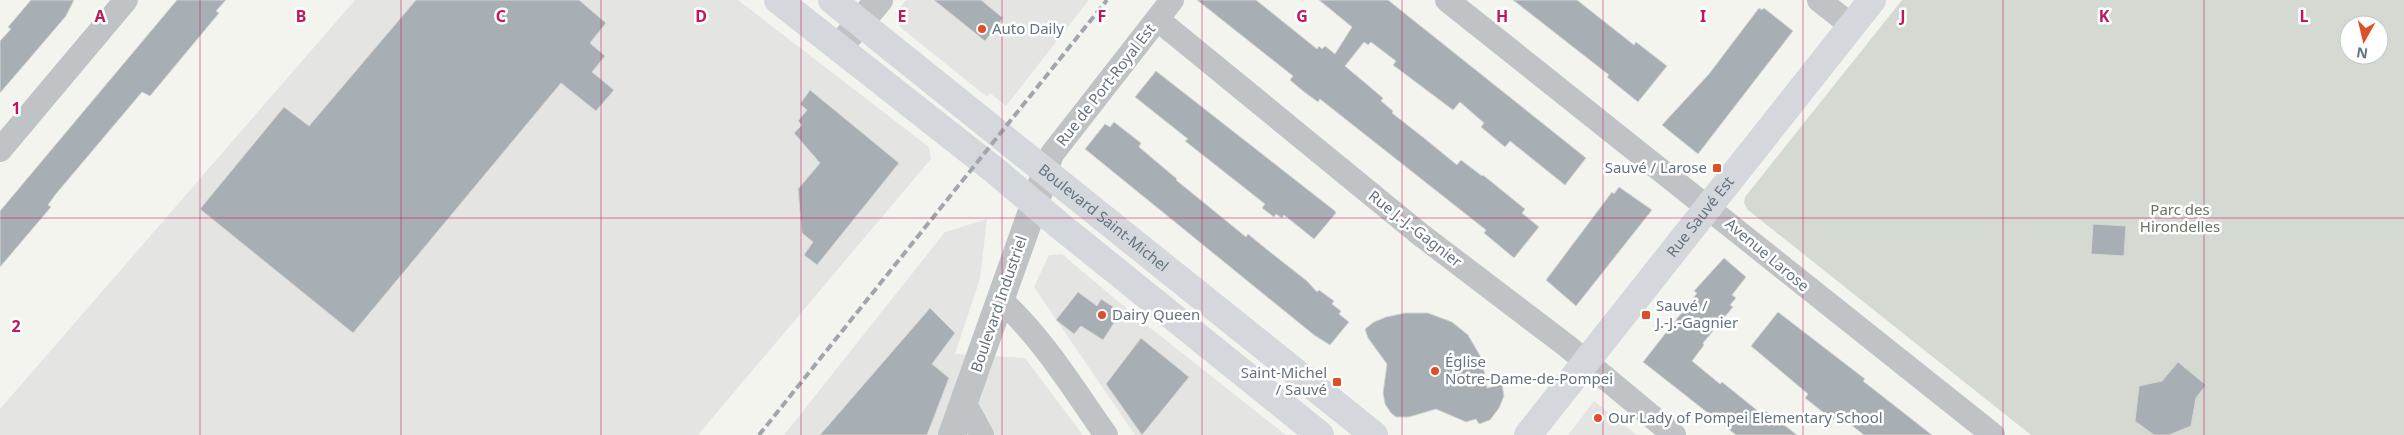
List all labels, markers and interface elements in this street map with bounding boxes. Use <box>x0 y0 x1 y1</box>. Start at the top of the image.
text: A <box>94 5 106 27</box>
text: B <box>296 5 306 27</box>
text: C <box>496 5 506 27</box>
text: D <box>695 5 707 27</box>
text: E <box>898 5 907 27</box>
text: F <box>1098 5 1106 27</box>
text: G <box>1296 5 1308 27</box>
text: H <box>1496 5 1508 27</box>
text: I <box>1700 5 1706 27</box>
text: J <box>1898 5 1906 27</box>
text: K <box>2099 5 2110 27</box>
text: L <box>2300 5 2309 27</box>
north arrow <box>2339 15 2389 65</box>
place label: Auto Daily <box>992 18 1064 38</box>
street label: Rue de Port-Royal Est <box>1051 19 1160 150</box>
marker: Auto Daily <box>976 23 988 35</box>
text: N <box>2355 43 2369 64</box>
text: 1 <box>11 97 21 119</box>
place label: Sauvé / Larose <box>1605 157 1707 177</box>
street label: Boulevard Saint-Michel <box>1035 159 1173 276</box>
marker: Sauvé / Larose <box>1711 162 1723 174</box>
street label: Rue Sauvé Est <box>1661 171 1738 261</box>
street label: Rue J.-J.-Gagnier <box>1365 185 1466 271</box>
park label: Parc des Hirondelles <box>2140 199 2220 236</box>
street label: Avenue Larose <box>1722 213 1814 295</box>
street label: Boulevard Industriel <box>965 233 1031 375</box>
place label: Sauvé / J.-J.-Gagnier <box>1654 295 1738 332</box>
place label: Dairy Queen <box>1112 304 1200 324</box>
marker: Dairy Queen <box>1096 309 1108 321</box>
marker: Sauvé / J.-J.-Gagnier <box>1640 309 1652 321</box>
text: 2 <box>11 315 21 337</box>
place label: Église Notre-Dame-de-Pompei <box>1445 351 1613 388</box>
place label: Saint-Michel / Sauvé <box>1241 362 1327 399</box>
marker: Église Notre-Dame-de-Pompei <box>1429 365 1441 377</box>
marker: Saint-Michel / Sauvé <box>1331 376 1343 388</box>
place label: Our Lady of Pompei Elementary School <box>1608 407 1883 427</box>
marker: Our Lady of Pompei Elementary School <box>1592 412 1604 424</box>

